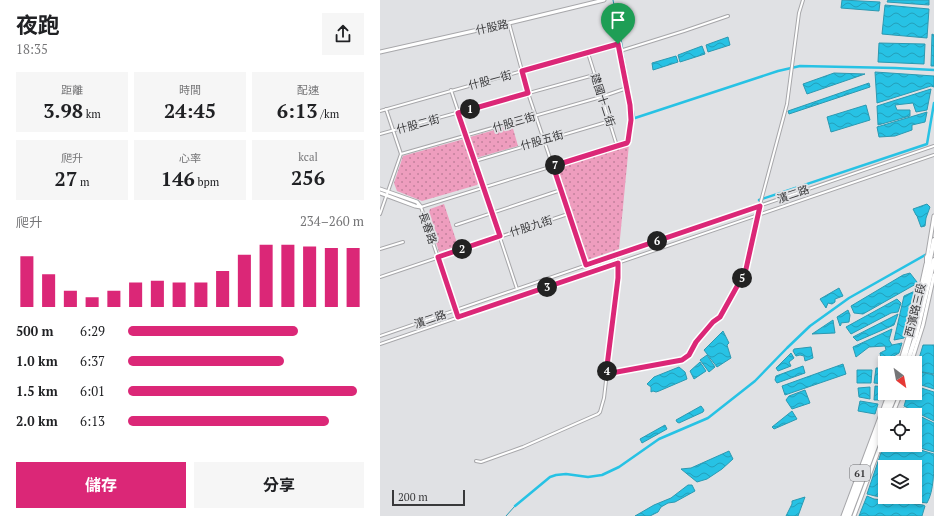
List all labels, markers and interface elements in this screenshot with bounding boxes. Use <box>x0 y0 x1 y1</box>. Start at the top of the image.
pin <box>601 3 635 44</box>
icon: arrive <box>607 9 629 31</box>
text: 夜跑 <box>16 10 60 39</box>
button: share <box>322 13 364 55</box>
street label: 什股路 <box>474 17 510 37</box>
text: 18:35 <box>16 40 48 58</box>
street label: 什股一街 <box>467 68 513 92</box>
street label: 建國十二街 <box>588 72 618 128</box>
text: 距離 <box>61 83 83 97</box>
text: 時間 <box>179 83 201 97</box>
text: 配速 <box>297 83 319 97</box>
text: 3.98 <box>43 97 83 124</box>
text: 24:45 <box>164 97 216 124</box>
text: 6:13 <box>277 97 318 124</box>
pin: 1 <box>460 99 480 119</box>
text: 1 <box>467 102 473 116</box>
text: km <box>83 107 101 121</box>
text: /km <box>318 107 339 121</box>
street label: 什股三街 <box>491 109 537 135</box>
street label: 什股二街 <box>395 112 441 136</box>
street label: 什股五街 <box>519 127 565 153</box>
text: kcal <box>298 150 318 164</box>
text: 爬升 <box>61 151 83 165</box>
text: 心率 <box>179 151 201 165</box>
pin: 7 <box>545 155 565 175</box>
text: 7 <box>552 158 558 172</box>
text: 256 <box>291 164 325 191</box>
text: 27 <box>55 165 77 192</box>
text: 146 <box>161 165 195 192</box>
text: m <box>77 175 89 189</box>
text: bpm <box>195 175 219 189</box>
street label: 濱二路 <box>775 182 811 206</box>
street label: 長春路 <box>416 210 440 246</box>
text: 234–260 m <box>300 212 364 230</box>
text: 爬升 <box>16 213 42 231</box>
street label: 什股九街 <box>508 213 554 239</box>
pin: 6 <box>647 231 667 251</box>
text: 6 <box>654 234 660 248</box>
pin: 2 <box>452 239 472 259</box>
text: 2 <box>459 242 465 256</box>
pin: 5 <box>732 268 752 288</box>
text: 5 <box>739 271 745 285</box>
pin: 3 <box>537 277 557 297</box>
text: 3 <box>544 280 550 294</box>
street label: 西濱路三段 <box>902 282 928 338</box>
street label: 濱二路 <box>412 307 448 331</box>
text: 500 m <box>16 322 54 340</box>
text: 6:29 <box>80 322 105 340</box>
text: 1.0 km <box>16 352 58 370</box>
text: 6:37 <box>80 352 105 370</box>
north arrow <box>878 356 922 400</box>
map controls <box>878 356 922 504</box>
pin: 4 <box>597 361 617 381</box>
text: 4 <box>604 364 610 378</box>
text: 1.5 km <box>16 382 58 400</box>
text: 6:01 <box>80 382 105 400</box>
button: locate <box>878 408 922 452</box>
text: 2.0 km <box>16 412 58 430</box>
text: 6:13 <box>80 412 105 430</box>
button: layers <box>878 460 922 504</box>
button: 儲存 <box>16 462 186 508</box>
button: 分享 <box>194 462 364 508</box>
road number: 61 <box>850 465 870 481</box>
scale bar <box>392 488 465 507</box>
text: 200 m <box>398 490 428 504</box>

